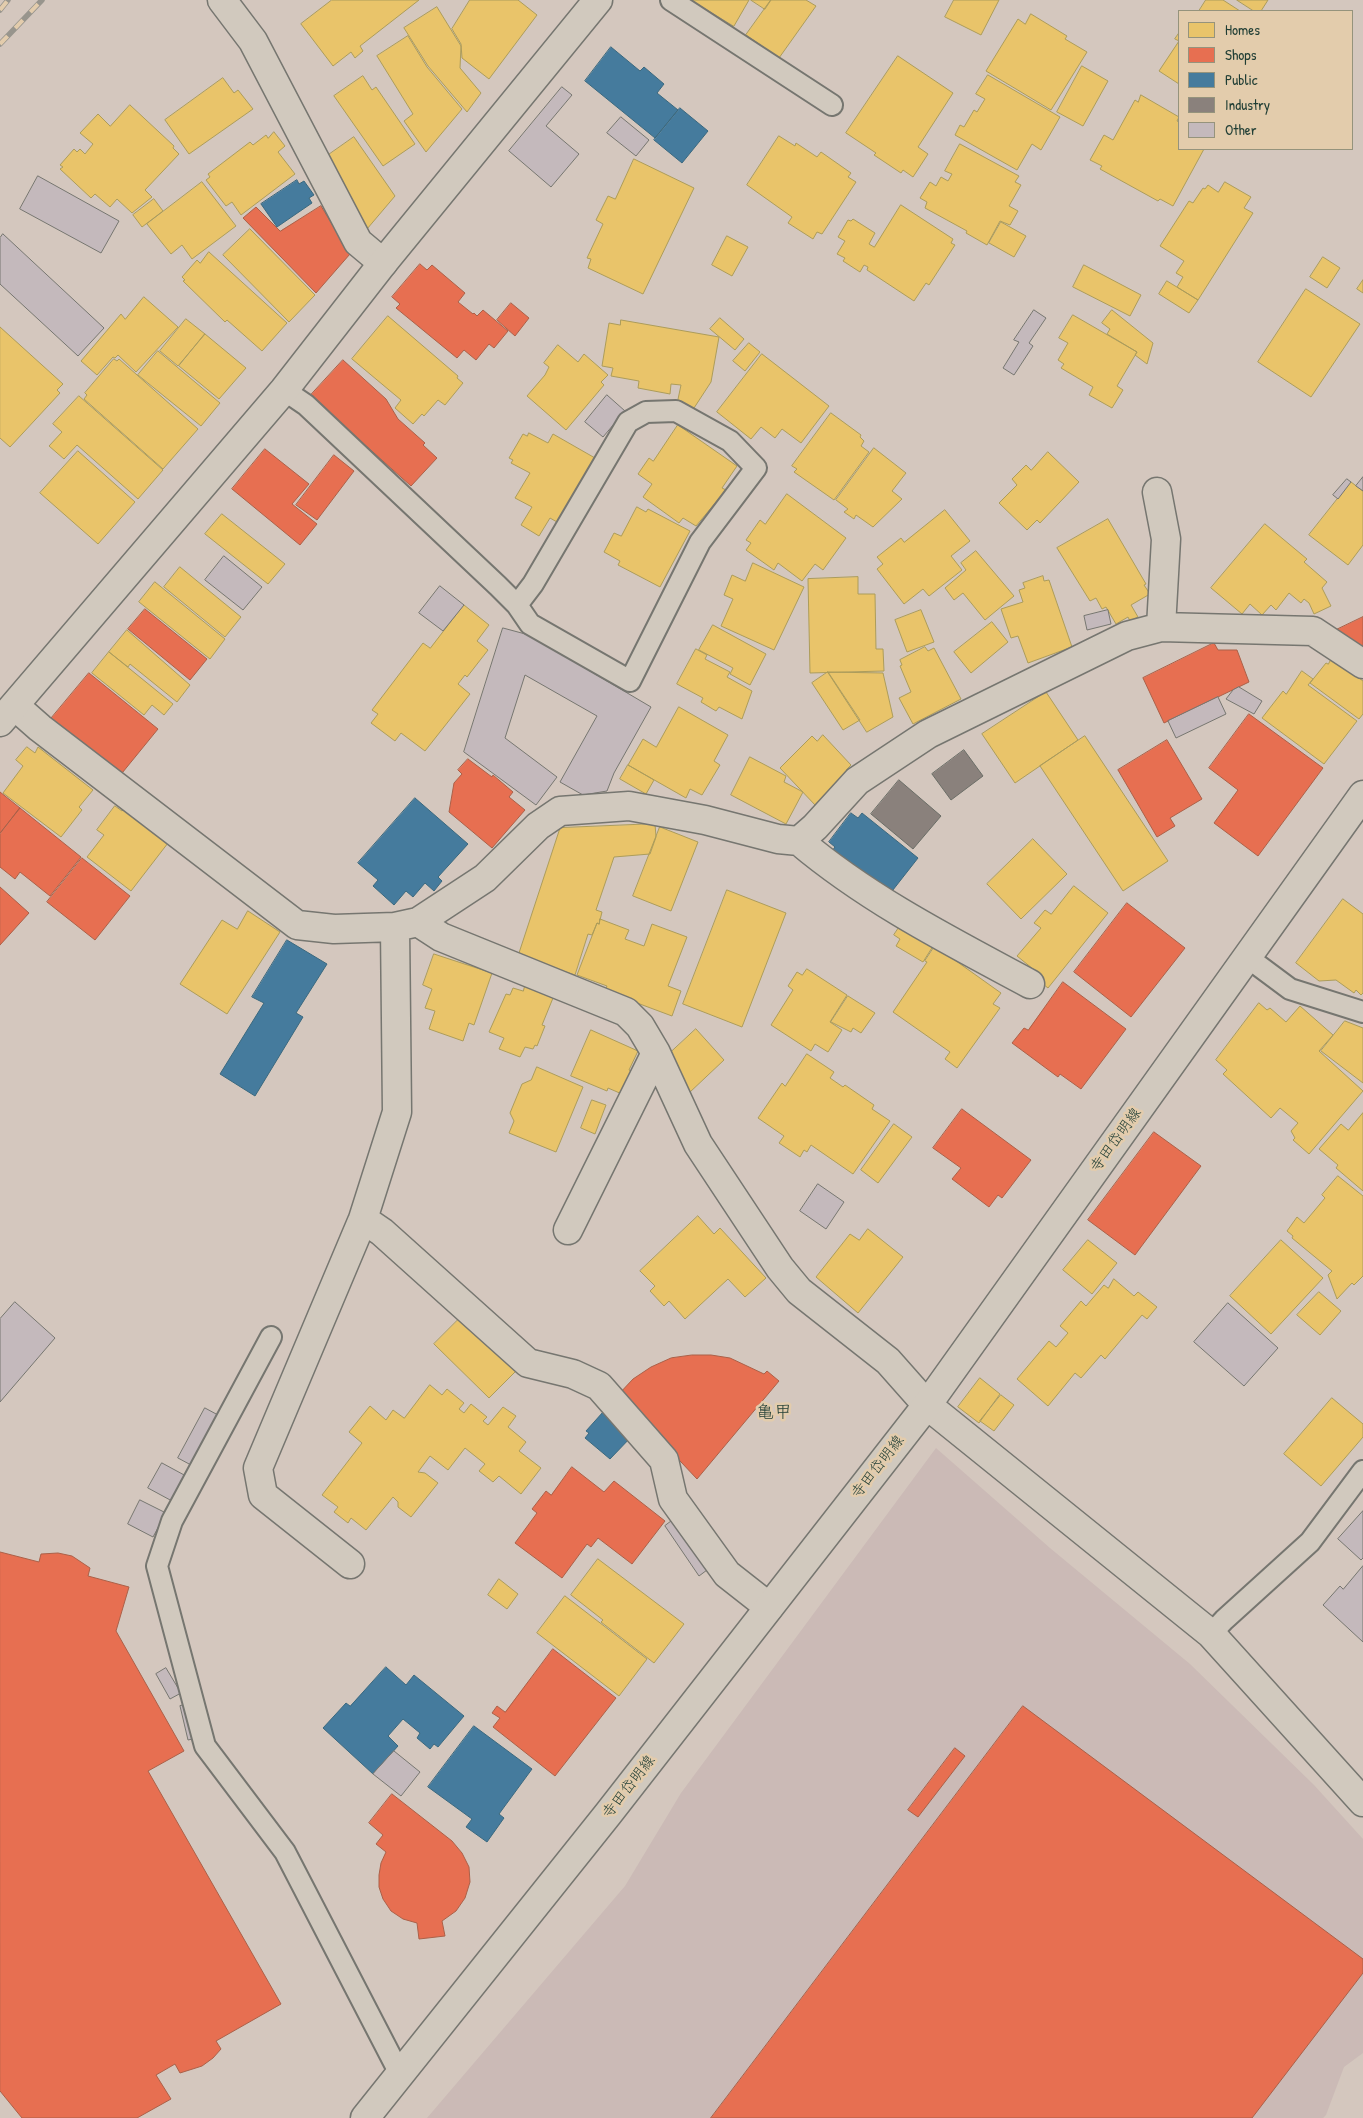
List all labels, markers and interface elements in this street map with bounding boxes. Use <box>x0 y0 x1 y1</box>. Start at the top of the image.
legend <box>1178 10 1353 150</box>
text: Homes <box>1225 19 1260 40</box>
text: Shops <box>1225 44 1256 65</box>
text: Public <box>1225 69 1258 90</box>
text: Industry <box>1225 94 1270 115</box>
text: Other <box>1225 119 1257 140</box>
street label: 寺田岱明線 <box>1087 1104 1145 1176</box>
district label: 亀甲 <box>756 1402 792 1424</box>
street label: 寺田岱明線 <box>848 1432 908 1502</box>
street label: 寺田岱明線 <box>599 1752 659 1822</box>

